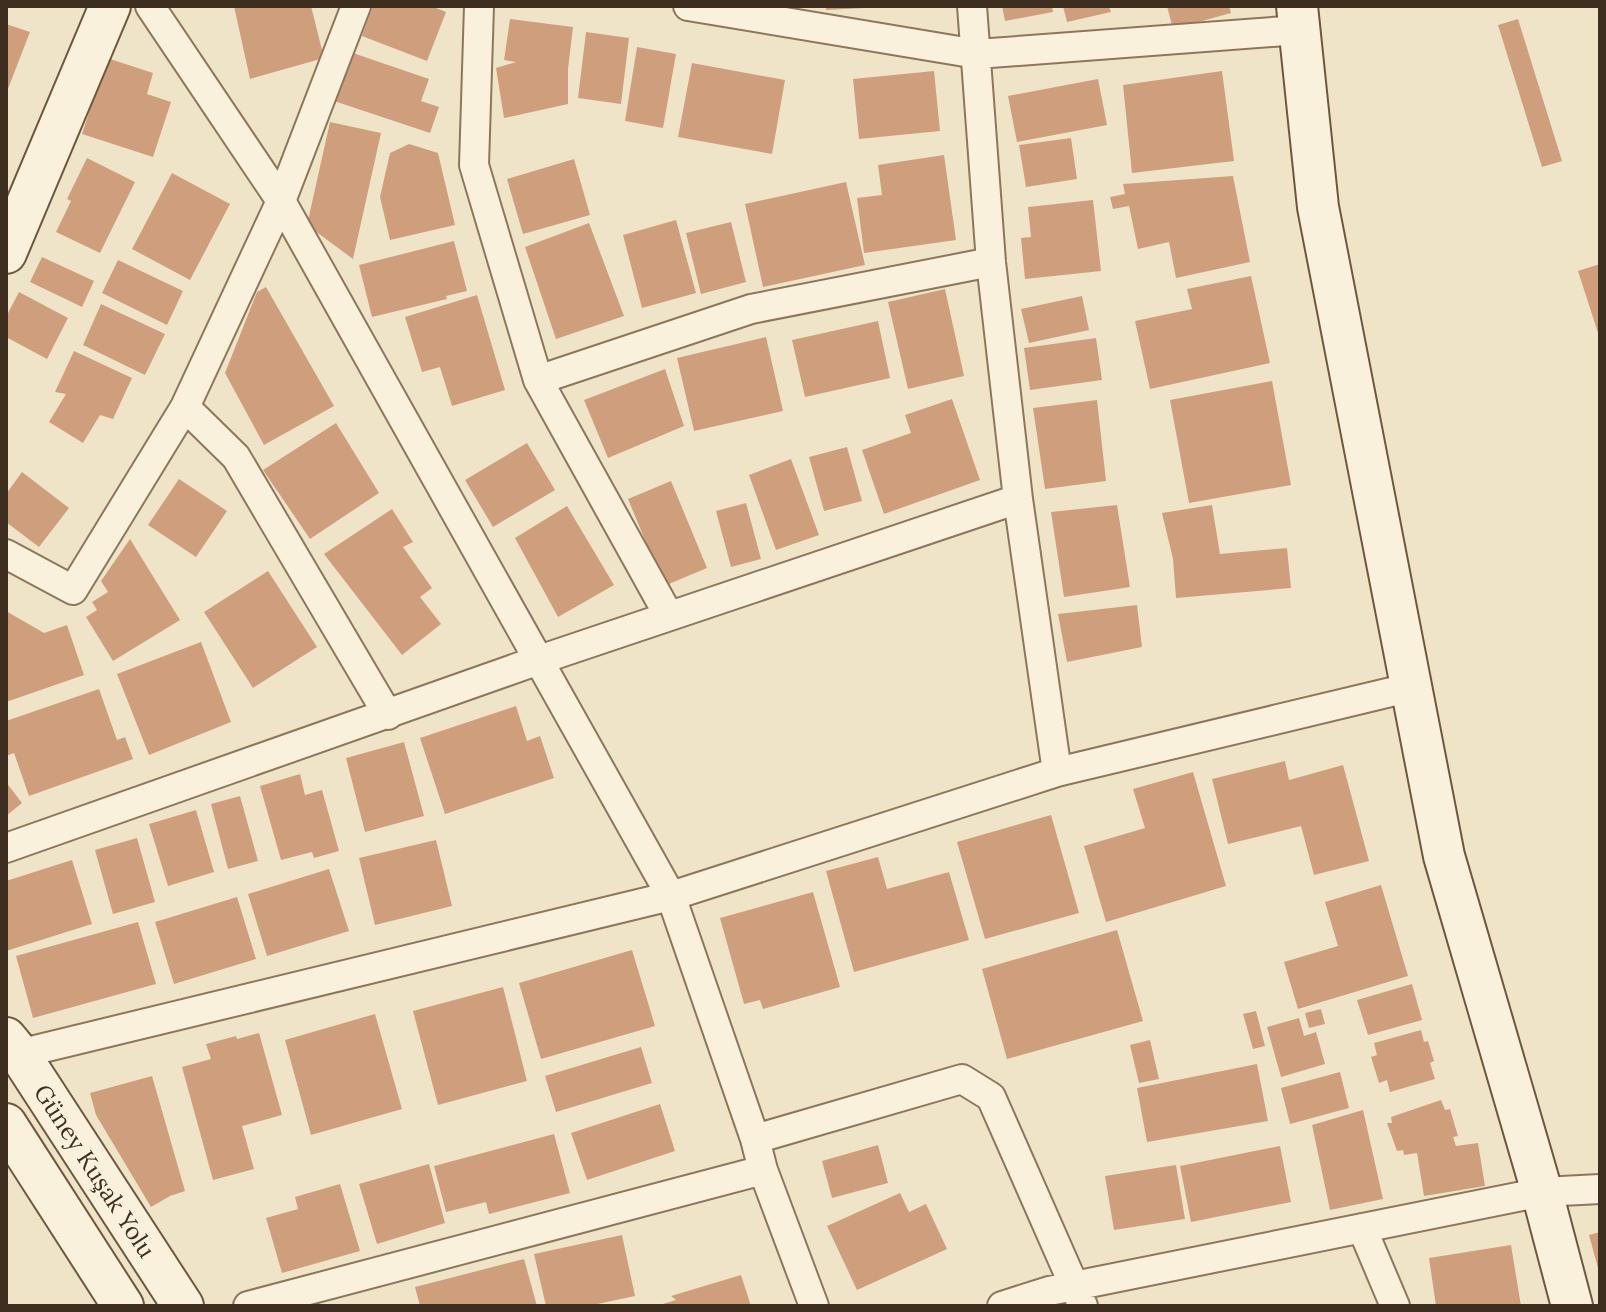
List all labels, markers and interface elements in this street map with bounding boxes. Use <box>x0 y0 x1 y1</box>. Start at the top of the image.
street label: Güney Kuşak Yolu <box>27 1078 163 1263</box>

